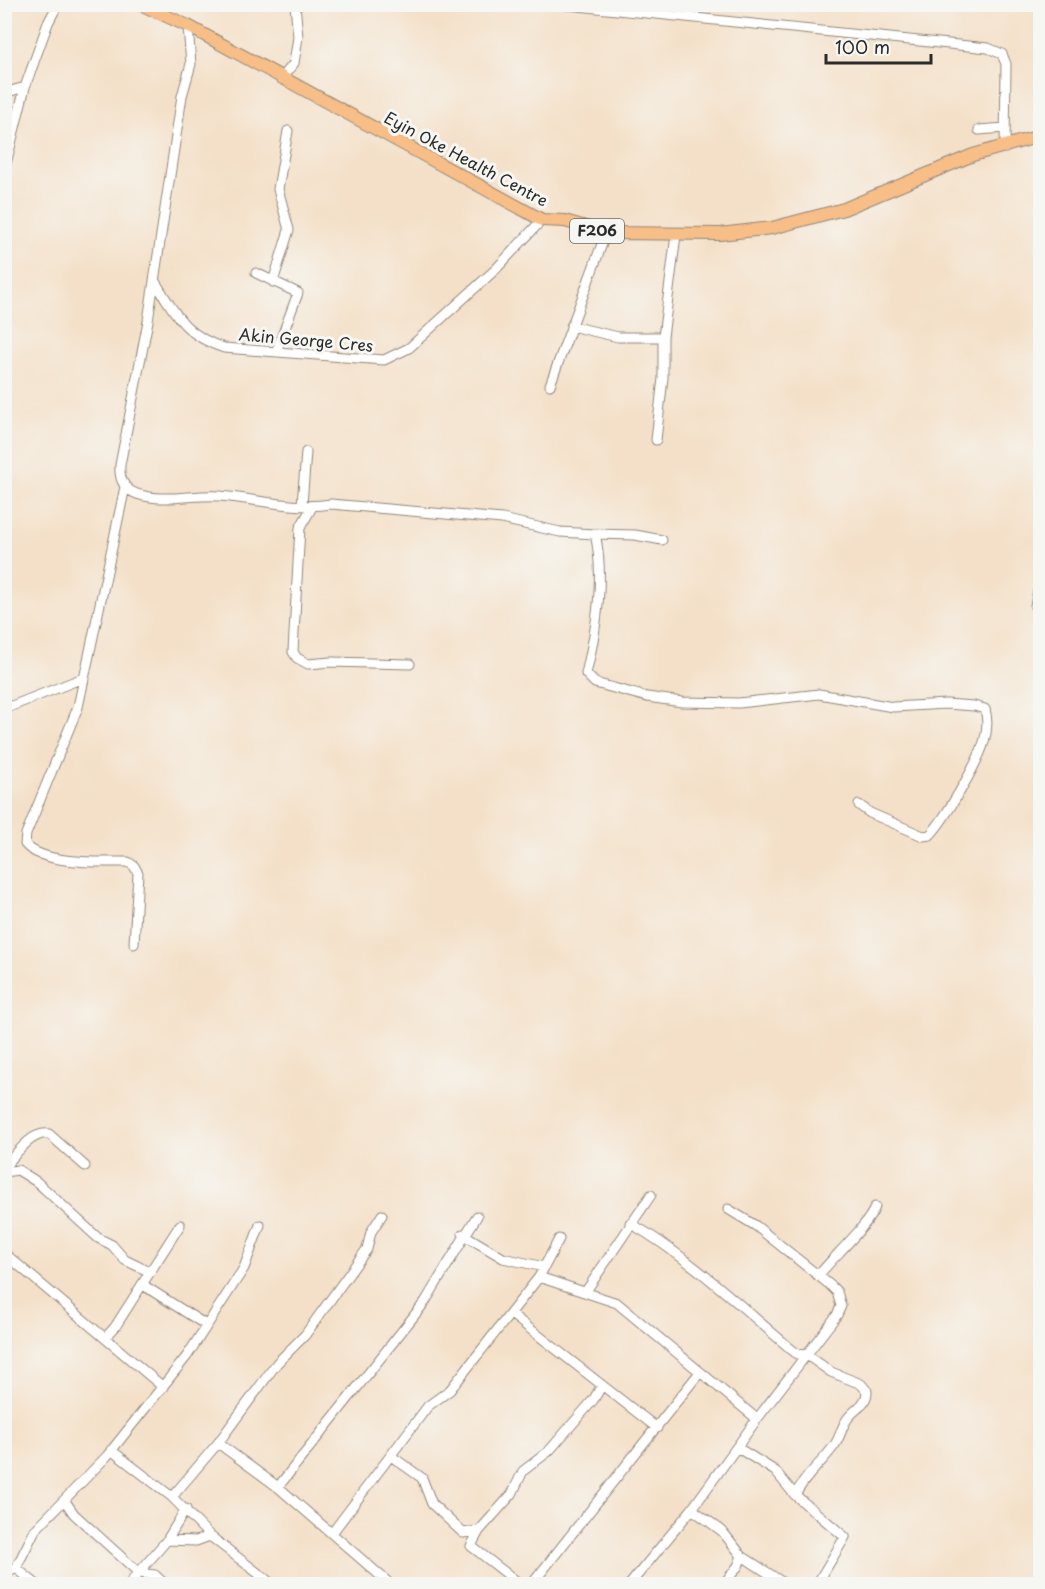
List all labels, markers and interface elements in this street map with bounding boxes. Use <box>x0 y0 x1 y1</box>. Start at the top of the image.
scale bar <box>826 27 931 65</box>
text: 100 m <box>835 33 890 60</box>
street label: Eyin Oke Health Centre <box>380 105 553 212</box>
road number: F206 <box>570 219 624 243</box>
street label: Akin George Cres <box>238 321 374 357</box>

